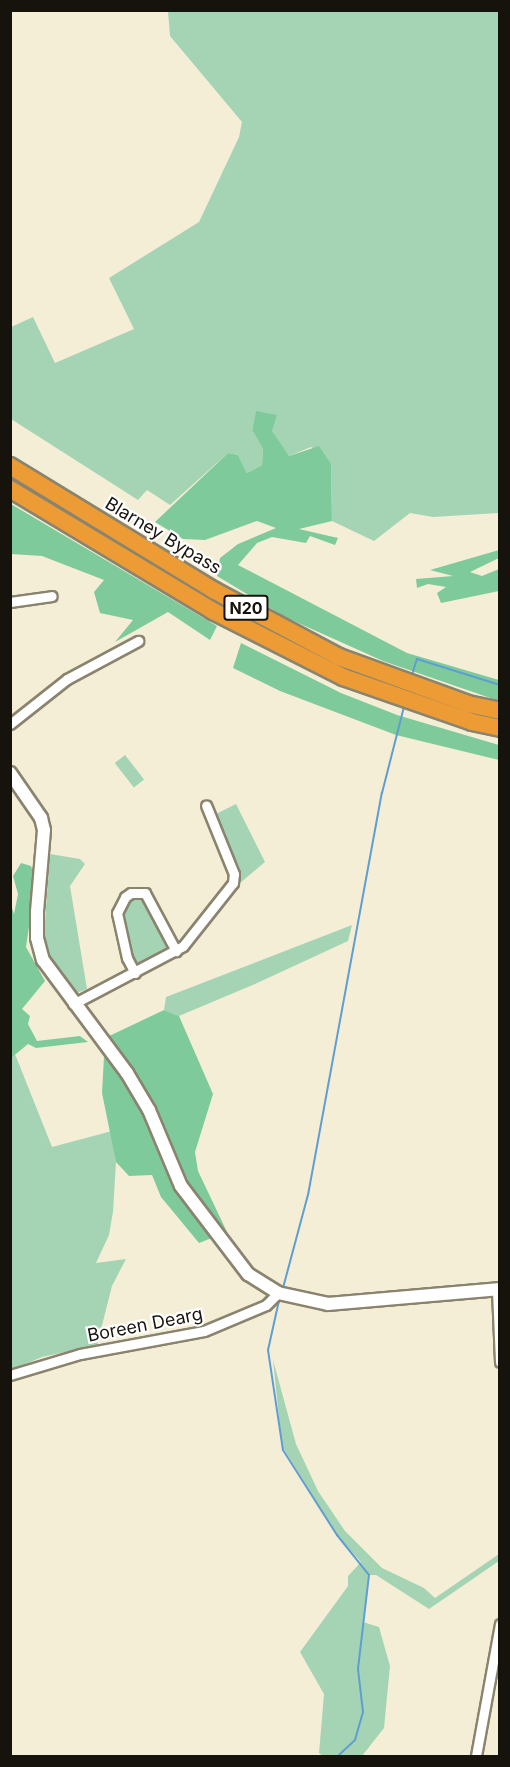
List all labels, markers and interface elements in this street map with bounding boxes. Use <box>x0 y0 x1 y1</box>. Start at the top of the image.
street label: Blarney Bypass <box>101 493 225 579</box>
road number: N20 <box>222 595 270 621</box>
street label: Boreen Dearg <box>86 1303 204 1347</box>

